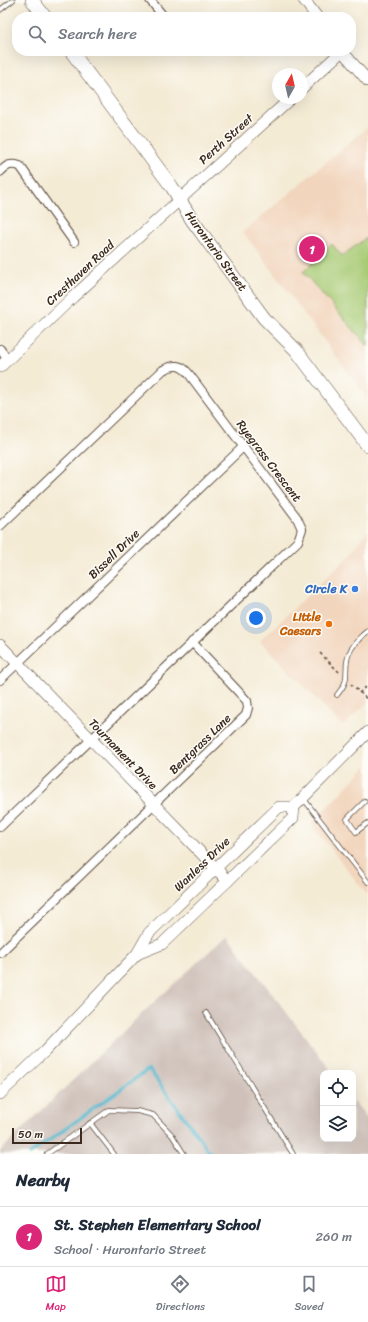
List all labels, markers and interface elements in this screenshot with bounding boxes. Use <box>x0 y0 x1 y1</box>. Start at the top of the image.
search box <box>12 12 356 56</box>
text: Search here <box>58 21 137 47</box>
icon: search <box>26 23 48 45</box>
north arrow <box>272 68 308 104</box>
street label: Perth Street <box>193 107 259 170</box>
street label: Hurontario Street <box>179 206 253 296</box>
street label: Cresthaven Road <box>40 234 121 311</box>
pin: 1 <box>299 234 325 264</box>
street label: Ryegrass Crescent <box>231 415 307 507</box>
street label: Bissell Drive <box>83 523 145 585</box>
place label: Circle K <box>304 578 349 600</box>
marker: Circle K <box>350 584 360 594</box>
place label: Little Caesars <box>279 606 322 642</box>
your location <box>246 608 266 628</box>
marker: Little Caesars <box>324 619 334 629</box>
street label: Bentgrass Lane <box>164 708 236 780</box>
street label: Tournament Drive <box>83 713 163 795</box>
street label: Wanless Drive <box>168 831 236 897</box>
map controls <box>320 1070 356 1142</box>
button: locate <box>320 1070 356 1106</box>
button: layers <box>320 1106 356 1142</box>
text: 50 m <box>18 1125 43 1144</box>
scale bar <box>12 1126 82 1145</box>
text: Nearby <box>16 1165 70 1195</box>
text: St. Stephen Elementary School <box>54 1212 260 1238</box>
text: 1 <box>26 1225 32 1248</box>
text: 260 m <box>316 1225 352 1248</box>
text: School · Hurontario Street <box>54 1238 206 1261</box>
tab: Map <box>45 1273 67 1316</box>
tab: Directions <box>156 1273 205 1316</box>
tab: Saved <box>294 1273 323 1316</box>

